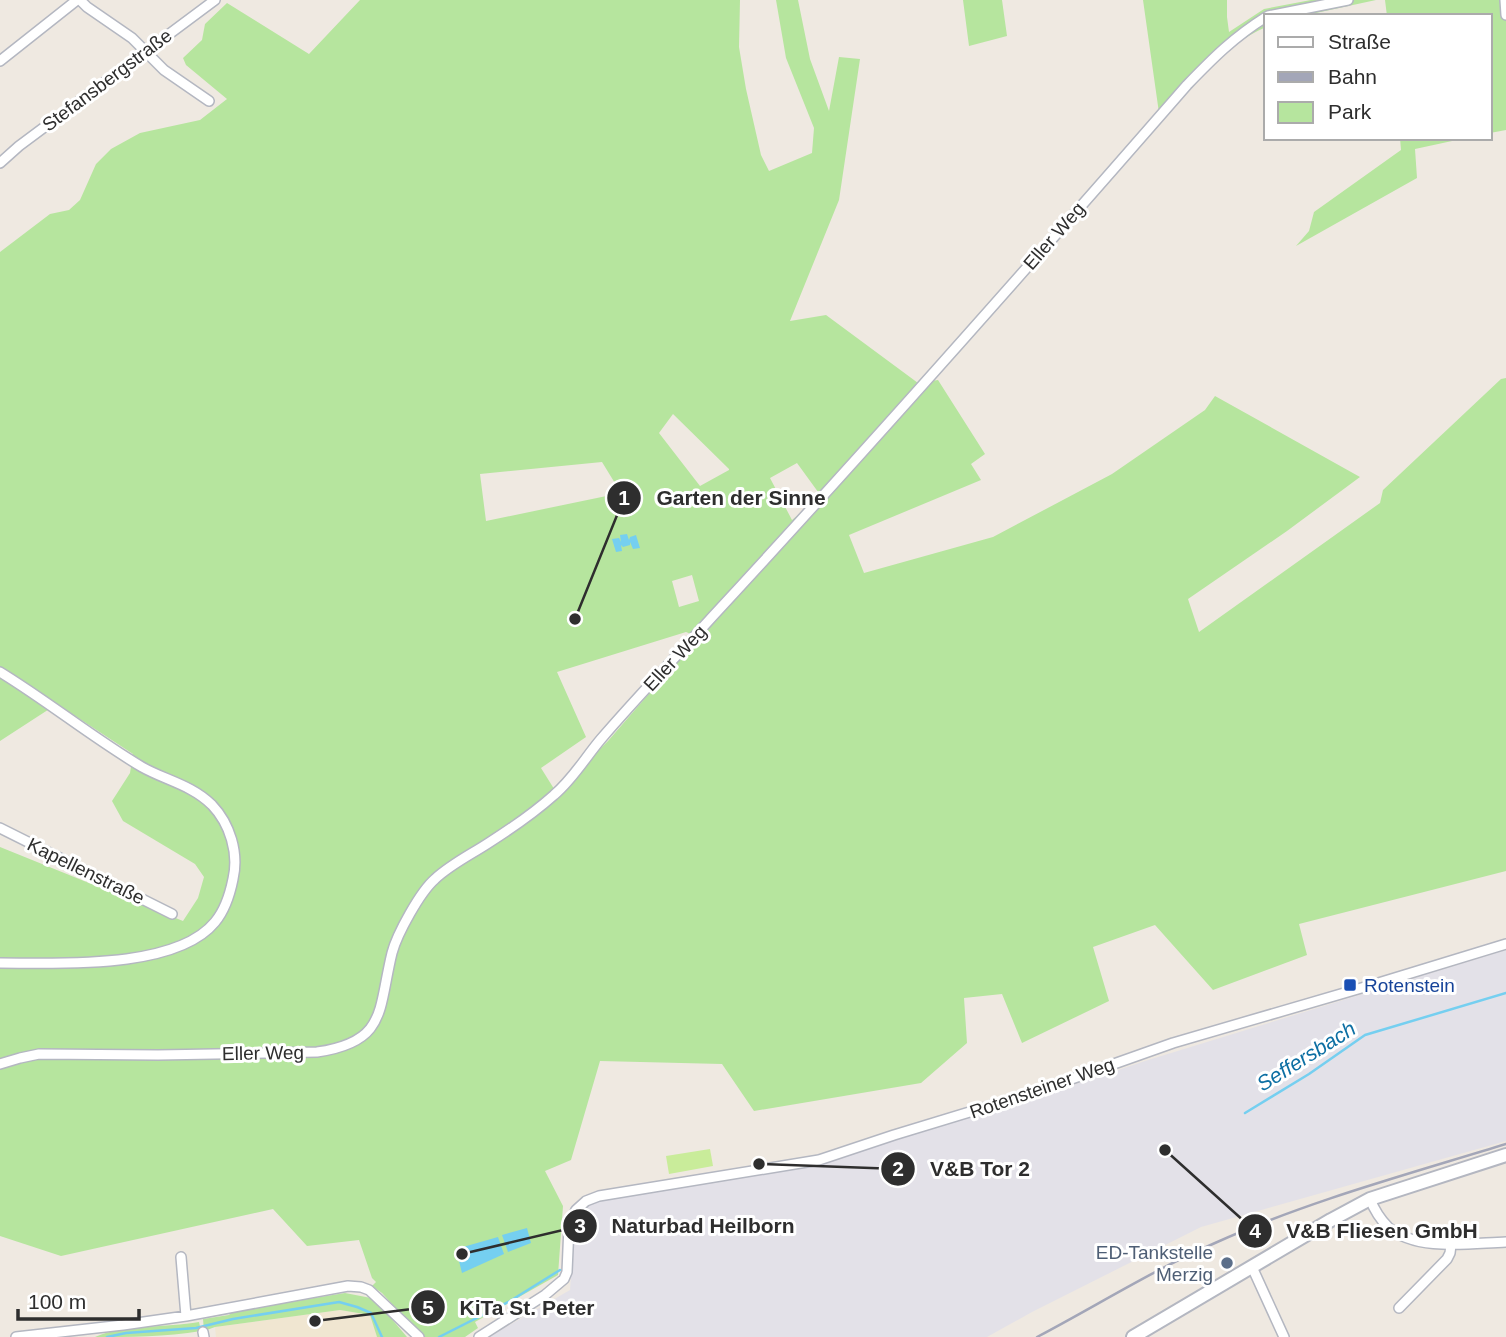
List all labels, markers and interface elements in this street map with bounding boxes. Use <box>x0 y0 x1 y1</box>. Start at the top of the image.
legend <box>1264 14 1492 140</box>
street label: Stefansbergstraße <box>38 25 176 135</box>
text: Straße <box>1328 30 1391 53</box>
text: Bahn <box>1328 65 1377 88</box>
text: Park <box>1328 100 1372 123</box>
street label: Eller Weg <box>1019 198 1089 274</box>
callout: Garten der Sinne <box>607 477 839 519</box>
text: 1 <box>618 486 630 509</box>
text: Garten der Sinne <box>656 486 826 509</box>
street label: Eller Weg <box>639 621 711 695</box>
street label: Kapellenstraße <box>24 834 148 908</box>
place label: Rotenstein <box>1364 975 1455 996</box>
marker: Rotenstein <box>1342 977 1358 993</box>
water label: Seffersbach <box>1252 1017 1360 1095</box>
street label: Eller Weg <box>222 1042 304 1064</box>
street label: Rotensteiner Weg <box>967 1053 1117 1123</box>
callout: V&B Tor 2 <box>881 1148 1044 1190</box>
text: 2 <box>892 1157 904 1180</box>
text: V&B Tor 2 <box>930 1157 1030 1180</box>
callout: Naturbad Heilborn <box>562 1205 808 1247</box>
callout: V&B Fliesen GmbH <box>1237 1210 1491 1252</box>
text: 3 <box>574 1214 586 1237</box>
text: Naturbad Heilborn <box>611 1214 795 1237</box>
text: 4 <box>1249 1219 1261 1242</box>
text: V&B Fliesen GmbH <box>1286 1219 1478 1242</box>
place label: ED-Tankstelle Merzig <box>1096 1242 1213 1285</box>
marker: ED-Tankstelle Merzig <box>1219 1255 1235 1271</box>
scale bar <box>18 1278 138 1322</box>
callout: KiTa St. Peter <box>411 1286 609 1328</box>
text: 100 m <box>28 1290 86 1313</box>
text: 5 <box>422 1296 434 1319</box>
text: KiTa St. Peter <box>460 1296 594 1319</box>

